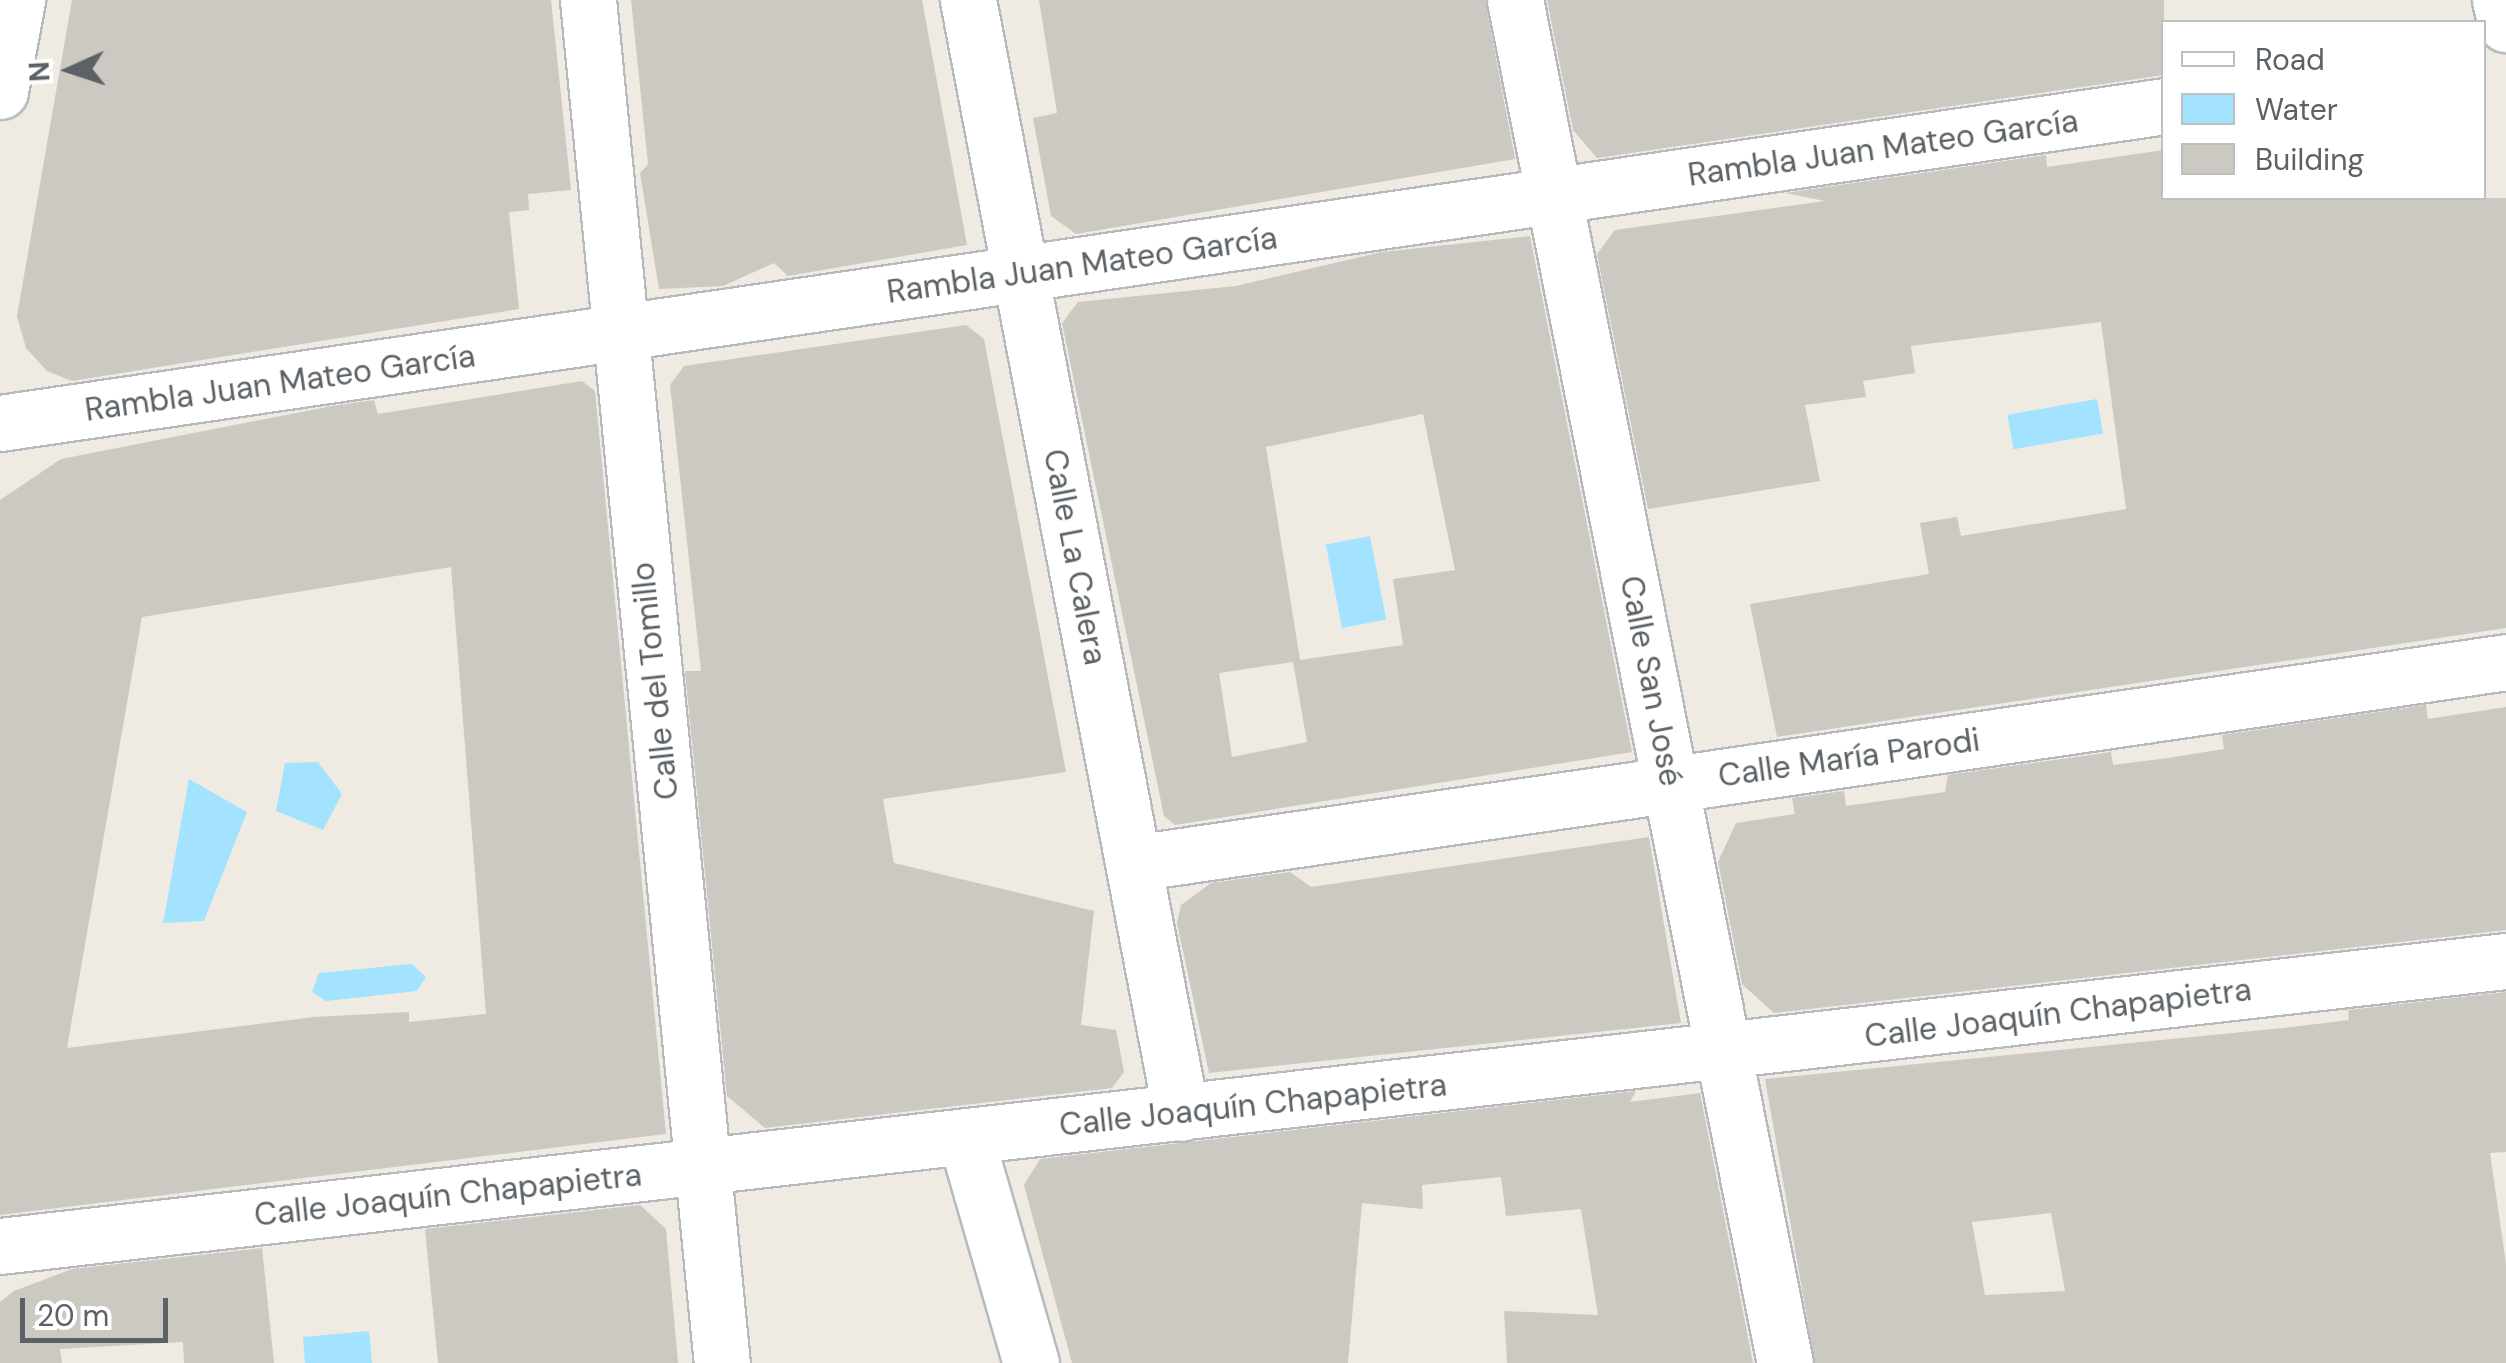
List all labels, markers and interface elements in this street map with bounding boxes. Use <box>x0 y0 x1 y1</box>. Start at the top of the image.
north arrow <box>20 20 120 120</box>
legend <box>2161 20 2486 200</box>
text: Road <box>2255 40 2325 79</box>
text: N <box>21 60 59 83</box>
text: Water <box>2255 90 2338 129</box>
street label: Rambla Juan Mateo García <box>1685 102 2081 194</box>
text: Building <box>2255 140 2364 179</box>
street label: Rambla Juan Mateo García <box>884 219 1280 311</box>
street label: Rambla Juan Mateo García <box>82 337 478 429</box>
street label: Calle La Calera <box>1035 446 1115 668</box>
street label: Calle del Tomillo <box>623 560 687 802</box>
street label: Calle San José <box>1612 573 1690 789</box>
street label: Calle María Parodi <box>1716 721 1982 795</box>
street label: Calle Joaquín Chapapietra <box>1862 970 2254 1056</box>
street label: Calle Joaquín Chapapietra <box>1057 1066 1449 1144</box>
street label: Calle Joaquín Chapapietra <box>252 1156 644 1234</box>
scale bar <box>25 1278 172 1340</box>
text: 20 m <box>37 1296 109 1335</box>

